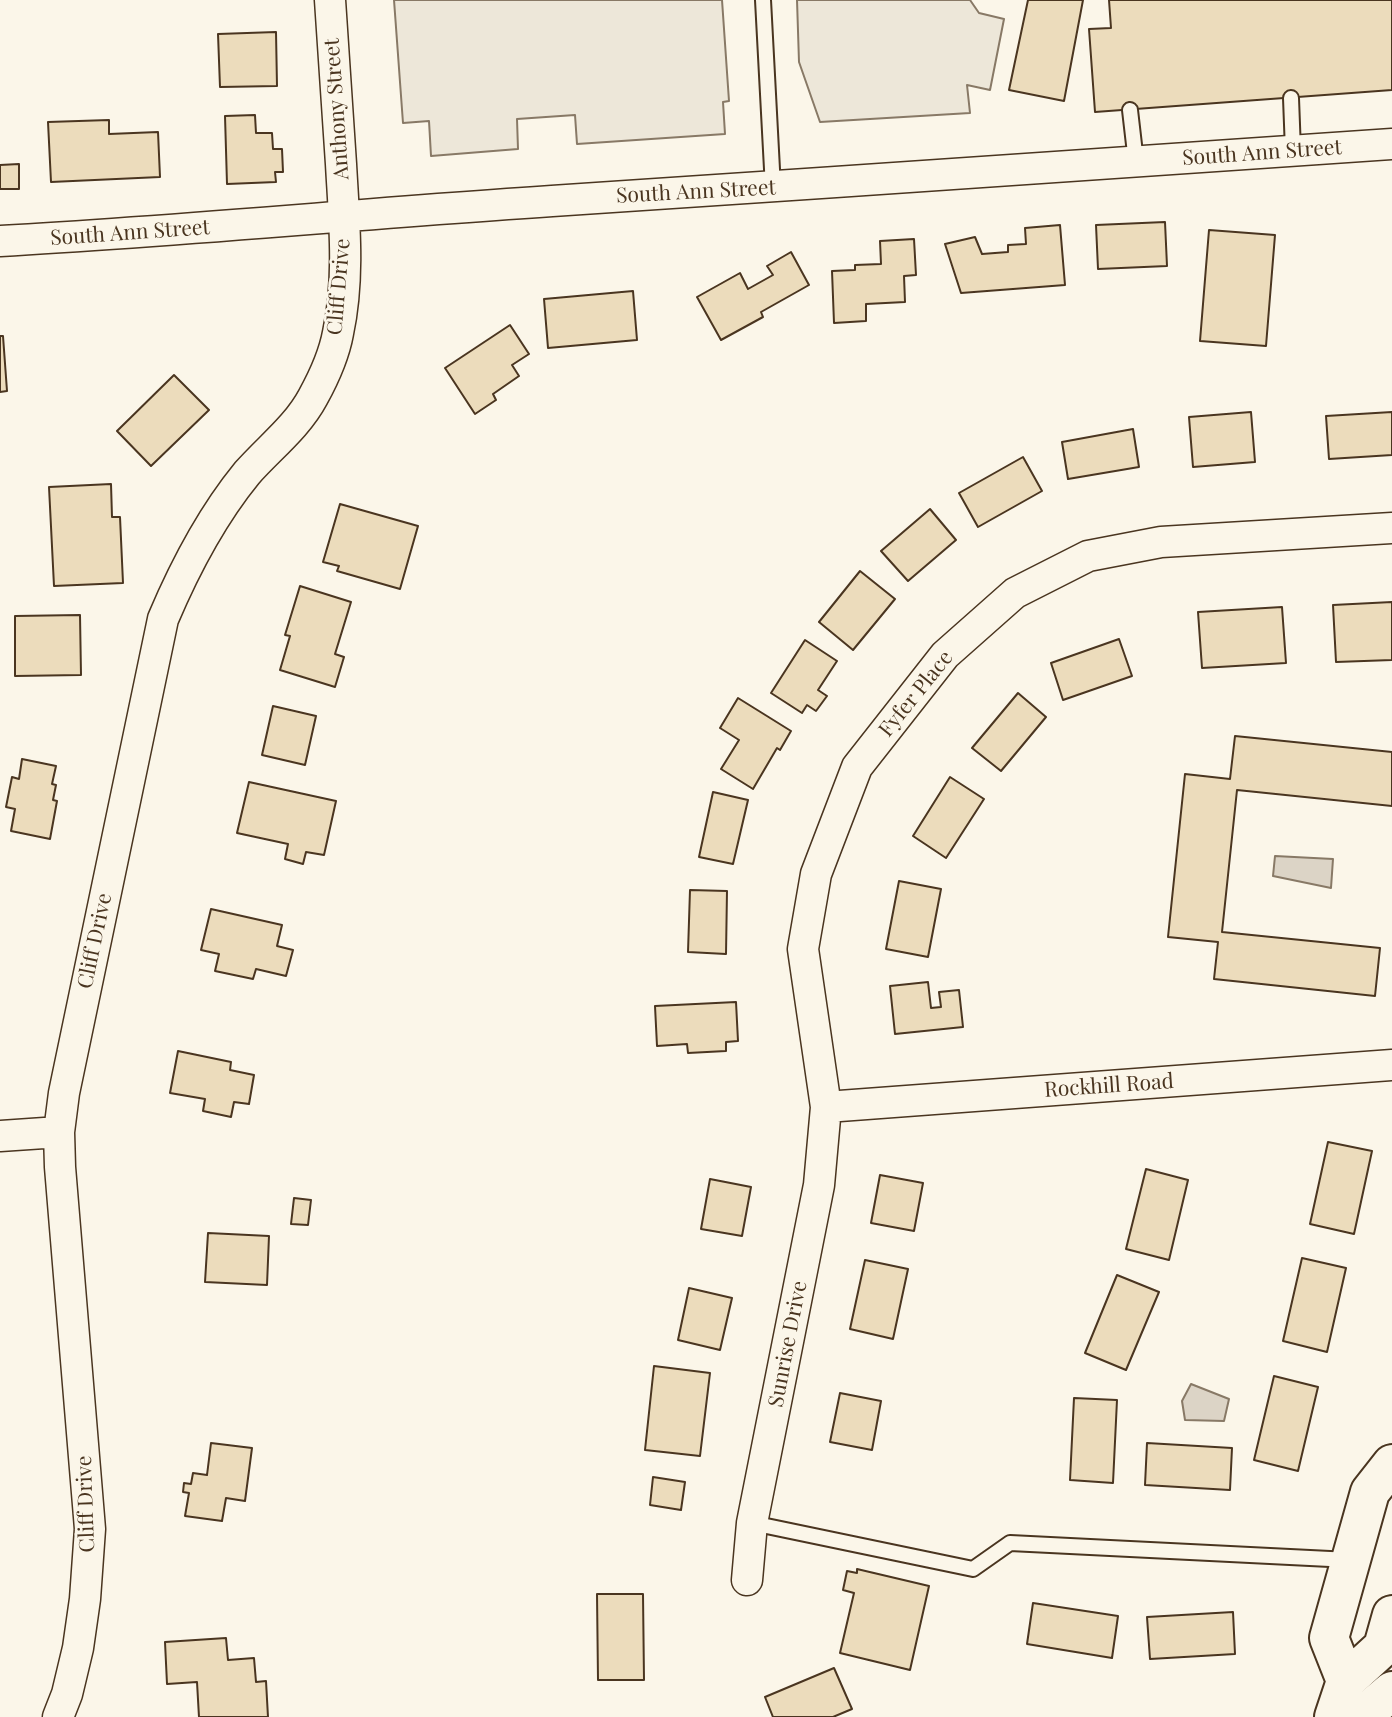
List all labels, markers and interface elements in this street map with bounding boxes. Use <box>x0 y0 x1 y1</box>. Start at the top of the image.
street label: Anthony Street <box>319 37 355 181</box>
street label: South Ann Street <box>1181 135 1343 171</box>
street label: South Ann Street <box>615 175 777 209</box>
street label: South Ann Street <box>49 215 211 251</box>
street label: Cliff Drive <box>322 238 356 336</box>
street label: Fyfer Place <box>874 646 958 742</box>
street label: Cliff Drive <box>73 891 117 991</box>
street label: Rockhill Road <box>1043 1069 1175 1103</box>
street label: Sunrise Drive <box>763 1279 813 1409</box>
street label: Cliff Drive <box>72 1455 100 1553</box>

